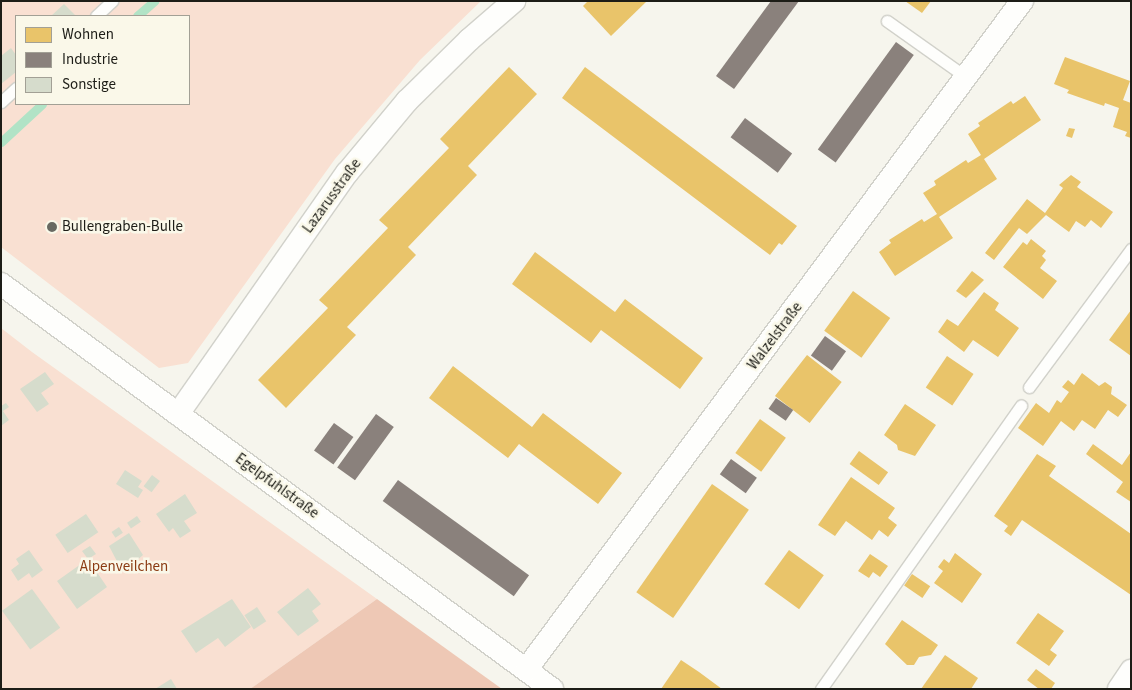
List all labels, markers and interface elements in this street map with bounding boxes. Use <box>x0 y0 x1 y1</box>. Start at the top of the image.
legend <box>15 15 190 105</box>
text: Wohnen <box>62 24 114 45</box>
text: Industrie <box>62 49 118 70</box>
text: Sonstige <box>62 74 116 95</box>
street label: Lazarusstraße <box>299 155 365 237</box>
place label: Bullengraben-Bulle <box>62 218 183 236</box>
marker: Bullengraben-Bulle <box>46 221 58 233</box>
street label: Walzelstraße <box>744 299 806 373</box>
street label: Egelpfuhlstraße <box>232 450 322 522</box>
park label: Alpenveilchen <box>80 558 168 576</box>

